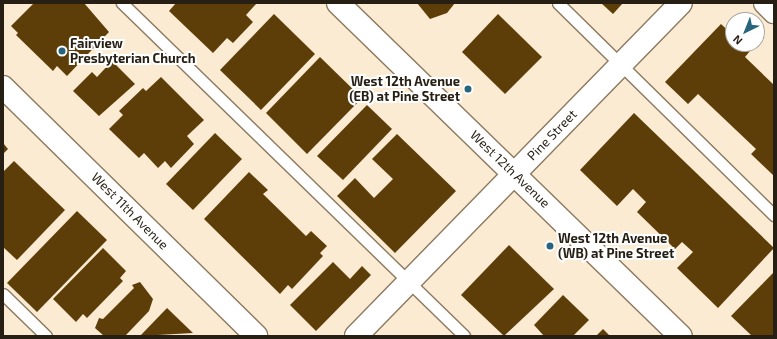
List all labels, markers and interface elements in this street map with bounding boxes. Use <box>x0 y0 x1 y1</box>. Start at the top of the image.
north arrow <box>725 12 765 52</box>
text: N <box>730 33 745 48</box>
place label: Fairview Presbyterian Church <box>70 36 196 67</box>
marker: Fairview Presbyterian Church <box>57 46 67 56</box>
place label: West 12th Avenue (EB) at Pine Street <box>349 74 460 105</box>
marker: West 12th Avenue (EB) at Pine Street <box>463 84 473 94</box>
street label: Pine Street <box>524 106 580 164</box>
street label: West 12th Avenue <box>467 127 553 211</box>
street label: West 11th Avenue <box>88 169 172 253</box>
place label: West 12th Avenue (WB) at Pine Street <box>558 231 674 262</box>
marker: West 12th Avenue (WB) at Pine Street <box>545 241 555 251</box>

